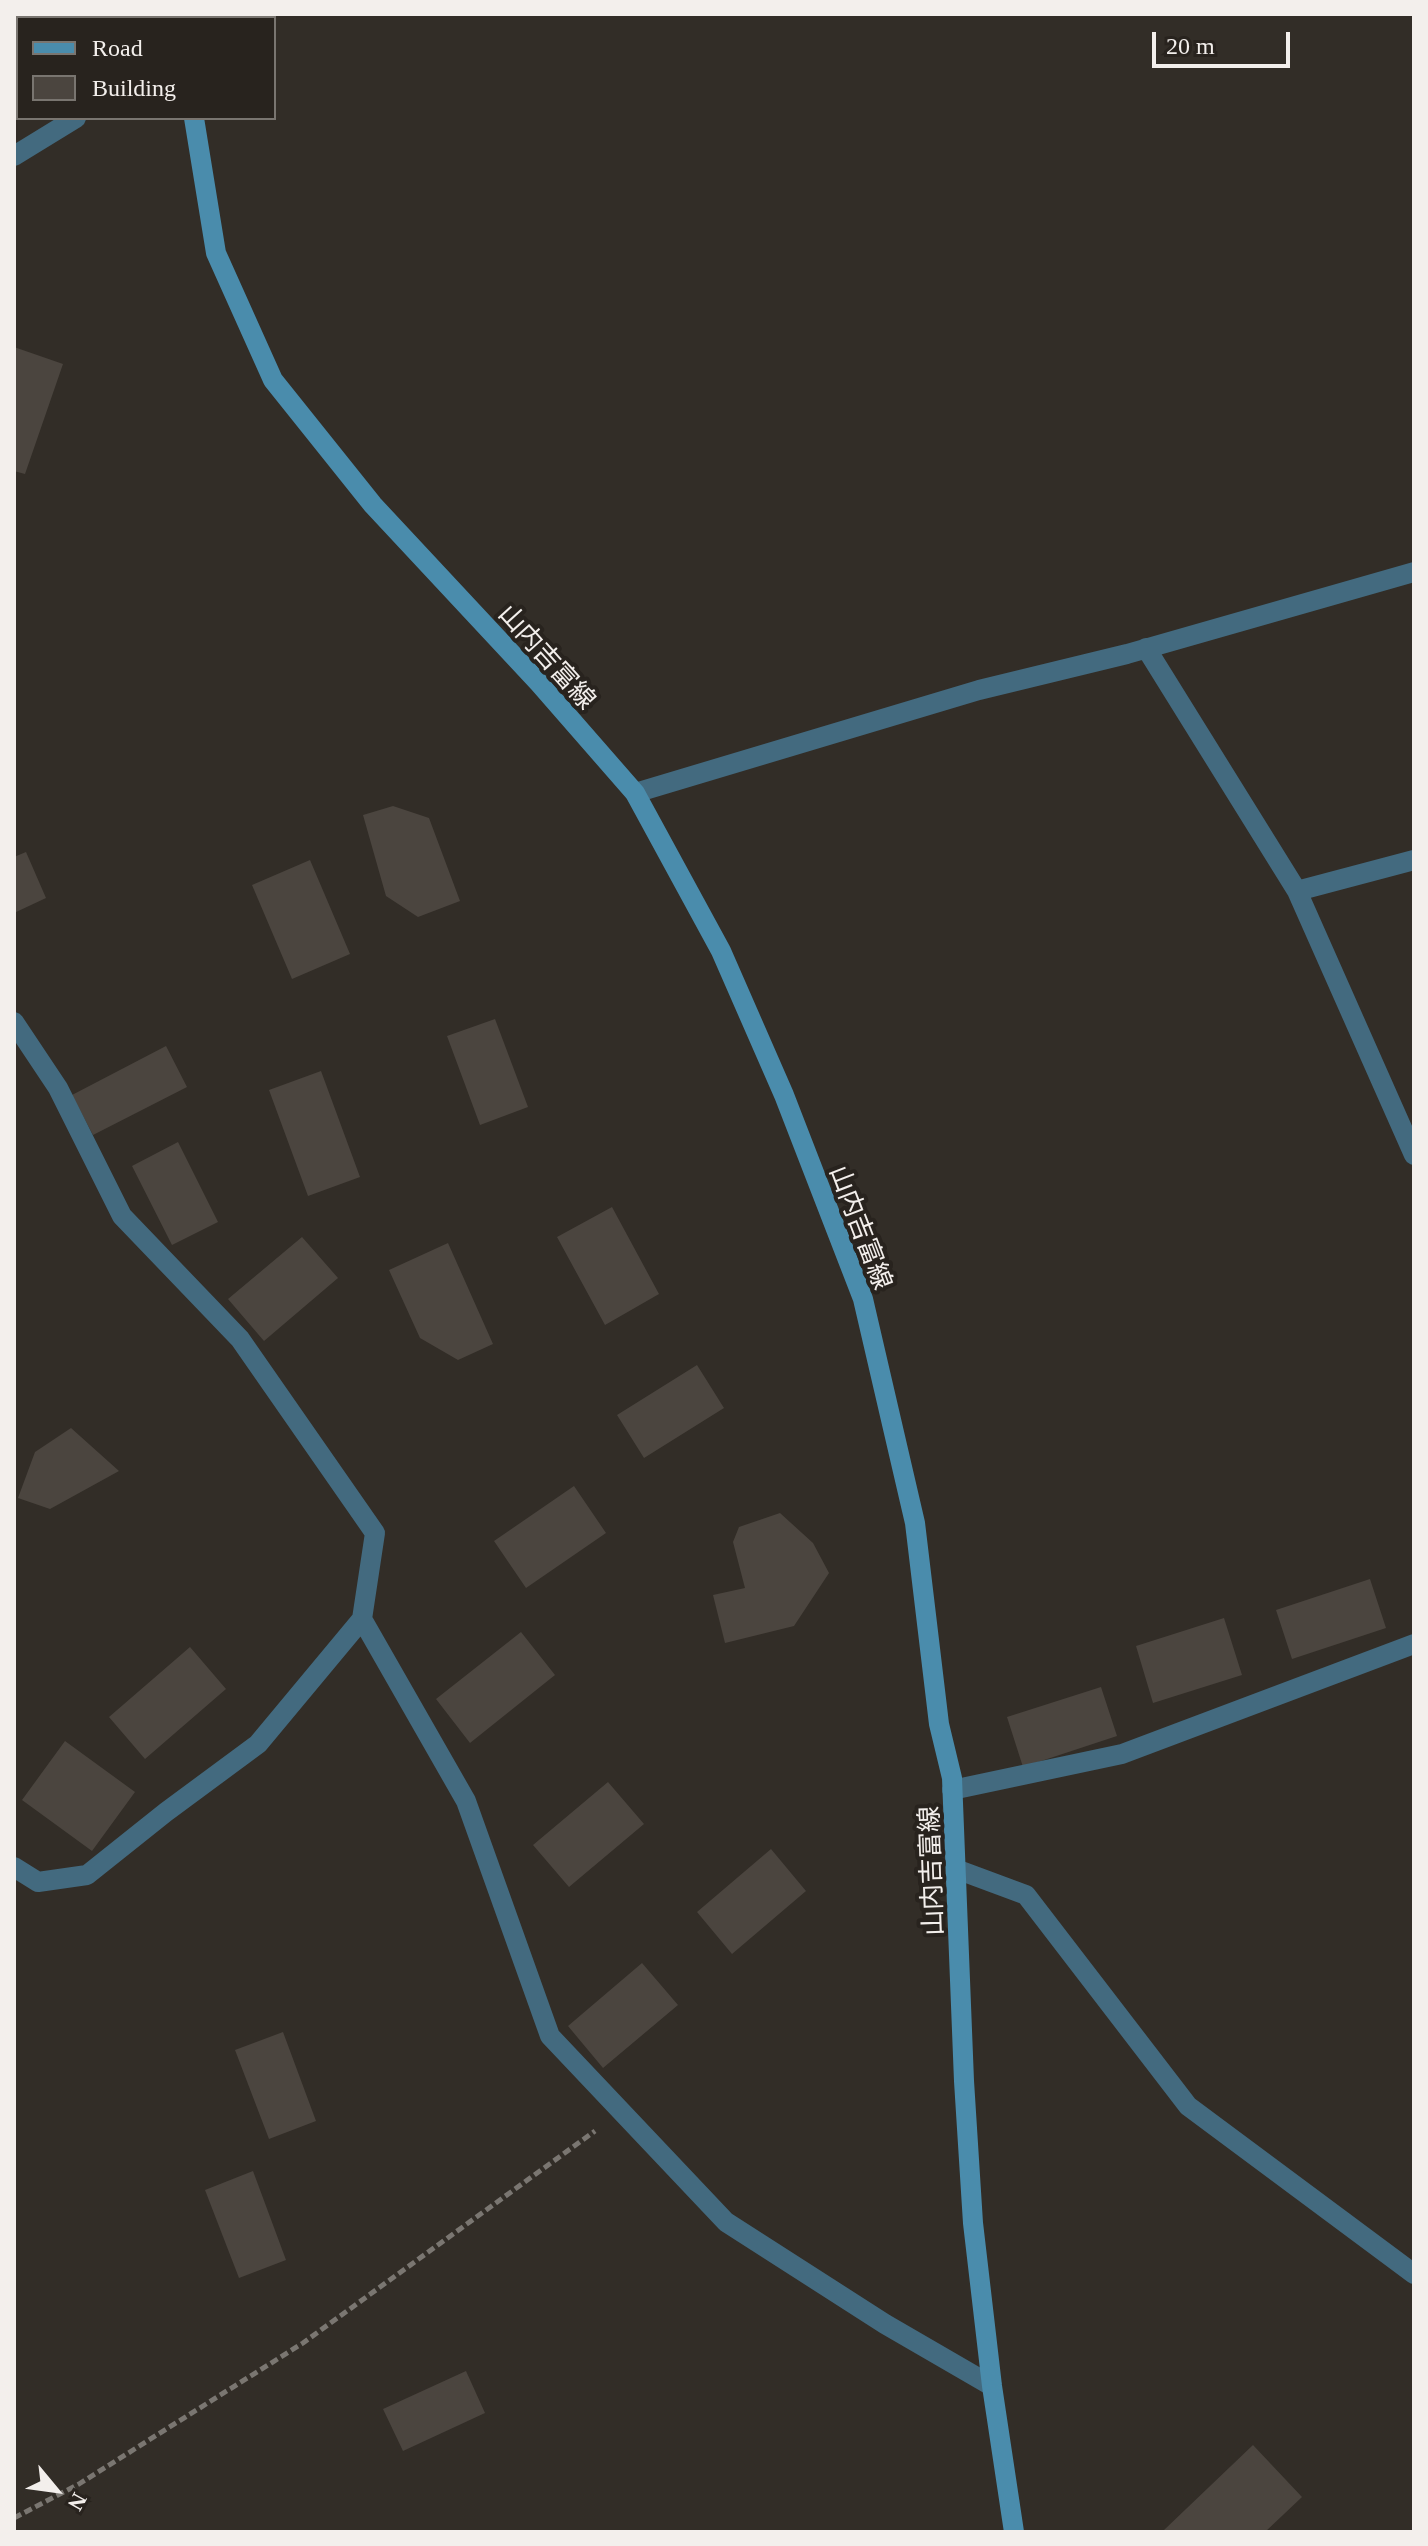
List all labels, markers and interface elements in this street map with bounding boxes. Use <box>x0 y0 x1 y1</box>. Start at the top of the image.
legend <box>16 16 276 120</box>
scale bar <box>1156 16 1294 66</box>
text: 20 m <box>1166 33 1215 59</box>
text: Road <box>92 35 143 61</box>
text: Building <box>92 75 176 101</box>
street label: 山内吉富線 <box>493 597 603 715</box>
street label: 山内吉富線 <box>824 1161 900 1293</box>
street label: 山内吉富線 <box>912 1805 948 1937</box>
north arrow <box>16 2450 96 2530</box>
text: N <box>63 2489 92 2515</box>

